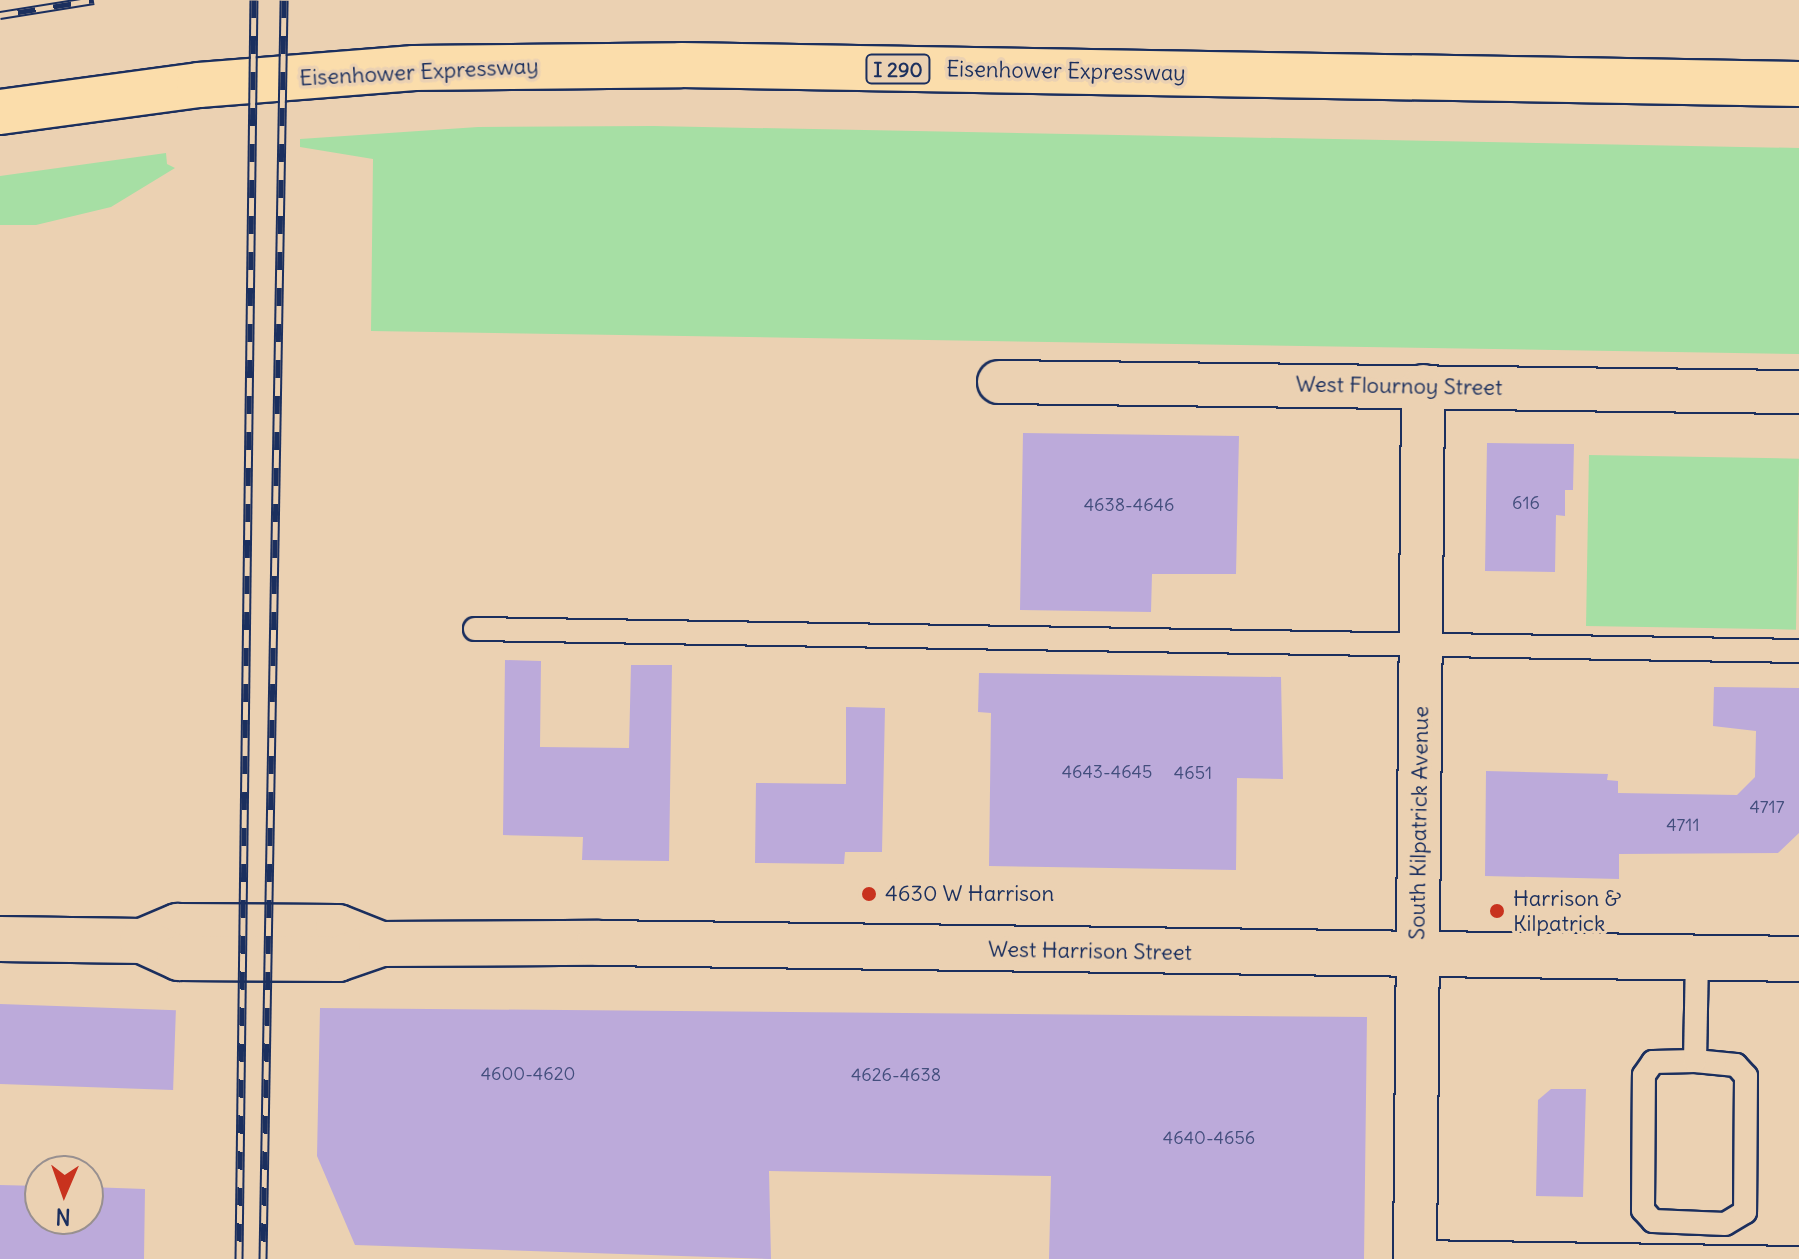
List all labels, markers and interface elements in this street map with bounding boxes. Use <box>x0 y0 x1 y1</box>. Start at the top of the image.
street label: Eisenhower Expressway <box>299 53 539 91</box>
road number: I 290 <box>864 53 932 85</box>
street label: Eisenhower Expressway <box>946 56 1186 86</box>
street label: West Flournoy Street <box>1295 371 1503 401</box>
house number: 616 <box>1512 492 1540 514</box>
house number: 4638-4646 <box>1084 494 1174 516</box>
street label: South Kilpatrick Avenue <box>1404 706 1434 940</box>
house number: 4643-4645 <box>1062 761 1152 783</box>
house number: 4651 <box>1174 762 1212 784</box>
house number: 4717 <box>1749 796 1785 818</box>
house number: 4711 <box>1666 814 1700 836</box>
place label: 4630 W Harrison <box>885 881 1054 907</box>
marker: 4630 W Harrison <box>860 885 878 903</box>
place label: Harrison & Kilpatrick <box>1513 885 1621 936</box>
marker: Harrison & Kilpatrick <box>1488 902 1506 920</box>
street label: West Harrison Street <box>988 936 1192 966</box>
house number: 4600-4620 <box>481 1063 575 1085</box>
house number: 4626-4638 <box>851 1064 941 1086</box>
house number: 4640-4656 <box>1163 1127 1255 1149</box>
north arrow <box>24 1155 104 1235</box>
text: N <box>55 1203 71 1231</box>

